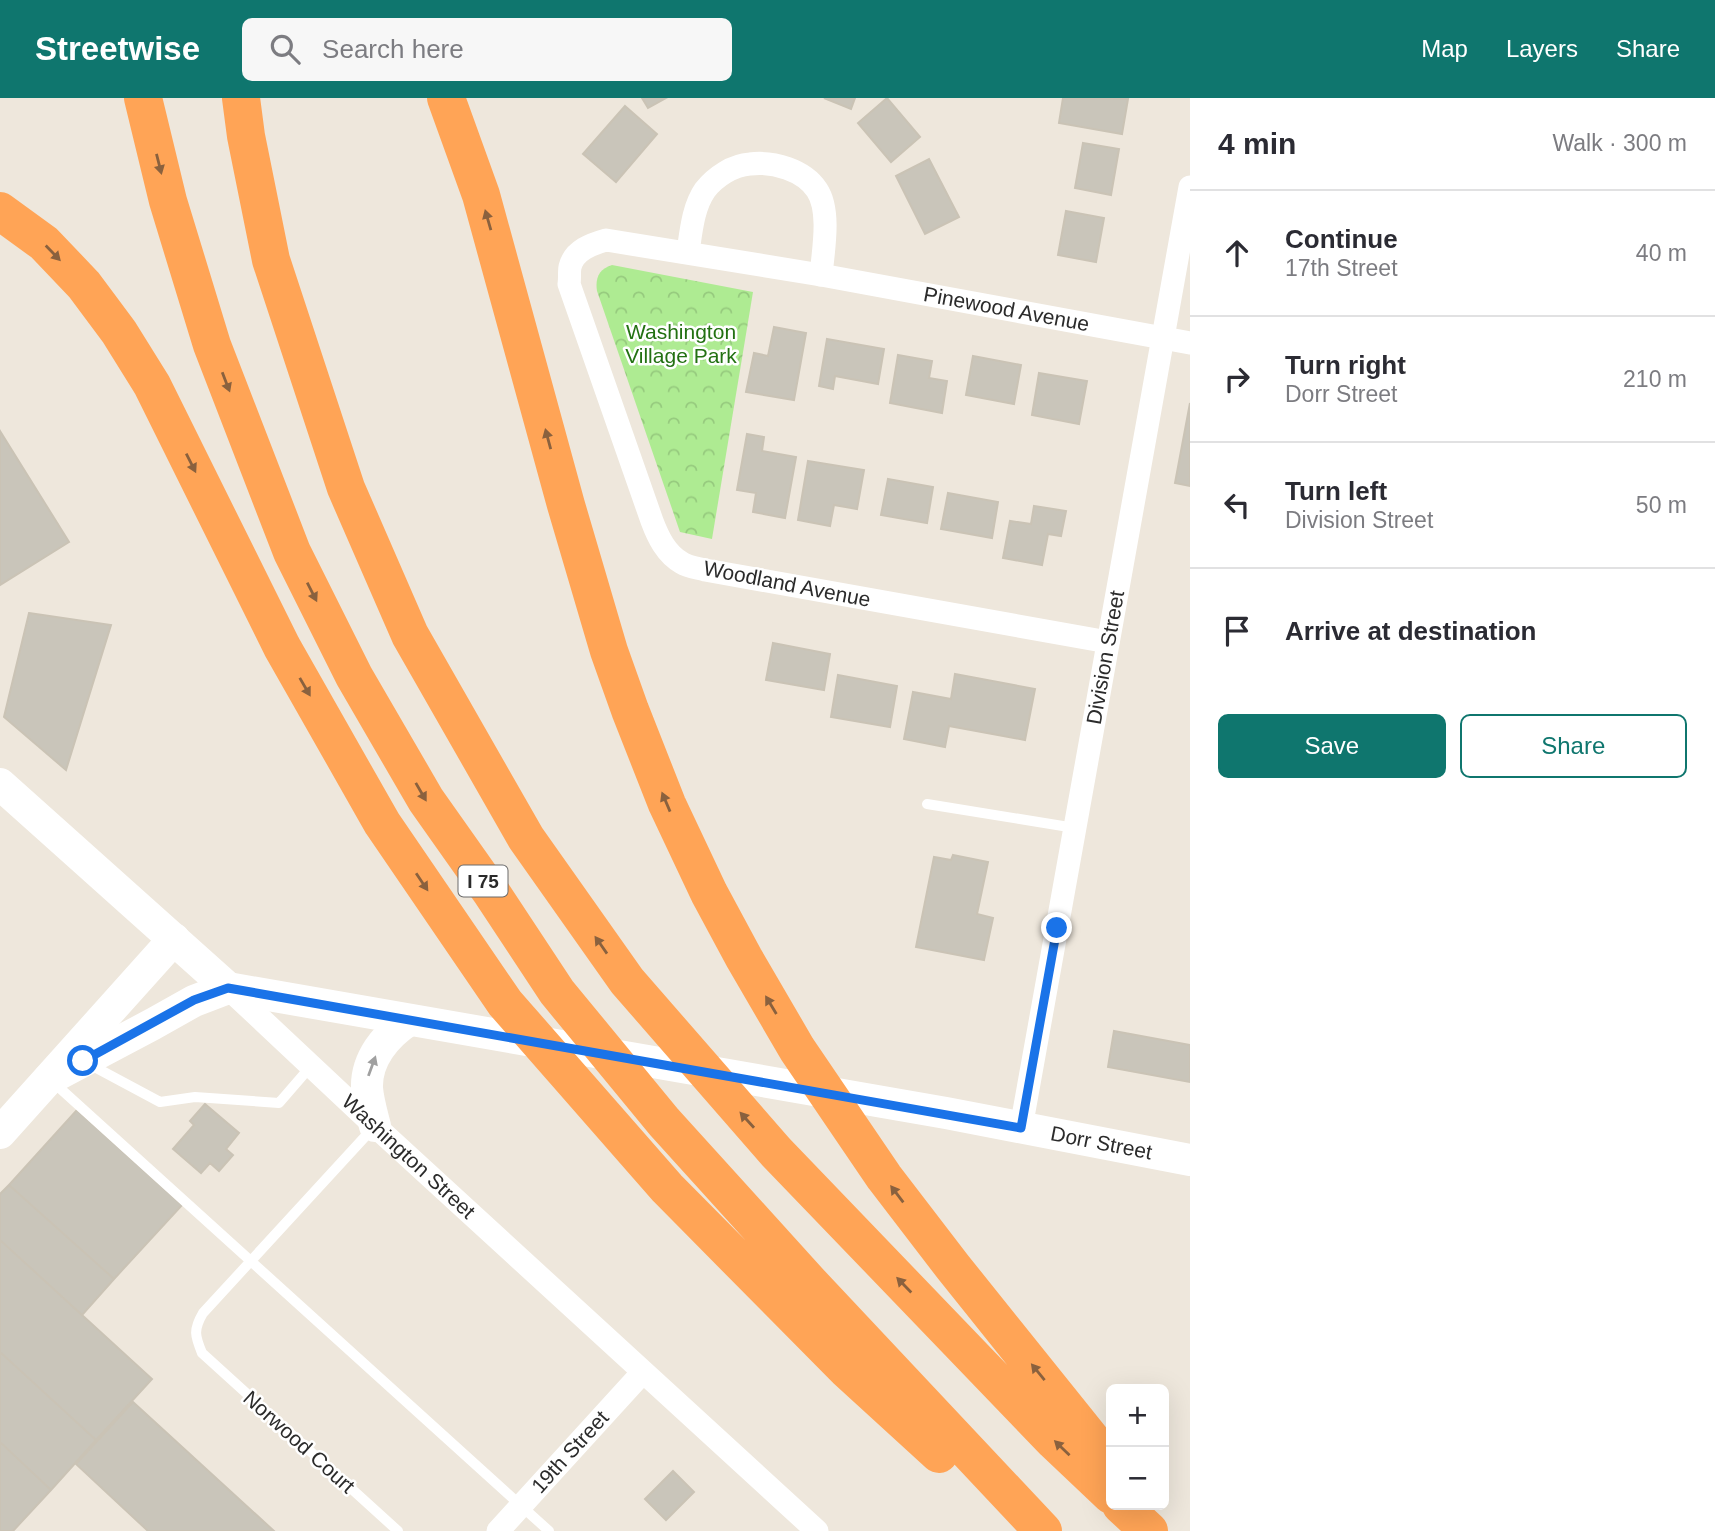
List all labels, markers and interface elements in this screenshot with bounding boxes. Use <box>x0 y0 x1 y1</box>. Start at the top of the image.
search box <box>242 18 732 81</box>
text: Streetwise <box>35 30 200 67</box>
icon: search <box>266 30 304 68</box>
text: Search here <box>322 34 464 64</box>
text: Map <box>1421 35 1468 62</box>
text: Layers <box>1506 35 1578 62</box>
text: Share <box>1616 35 1680 62</box>
text: 4 min <box>1218 127 1296 160</box>
text: Walk · 300 m <box>1552 130 1687 156</box>
one-way arrow <box>154 153 165 175</box>
one-way arrow <box>482 209 493 231</box>
text: Continue <box>1285 224 1398 254</box>
icon: ahead <box>1218 234 1256 272</box>
text: 40 m <box>1636 240 1687 266</box>
one-way arrow <box>45 245 62 262</box>
text: 17th Street <box>1285 255 1398 281</box>
street label: Pinewood Avenue <box>922 282 1091 335</box>
park label: Washington Village Park <box>625 320 737 367</box>
text: Turn right <box>1285 350 1406 380</box>
icon: right <box>1218 360 1256 398</box>
text: 210 m <box>1623 366 1687 392</box>
one-way arrow <box>220 371 231 392</box>
text: Dorr Street <box>1285 381 1397 407</box>
one-way arrow <box>543 428 553 449</box>
one-way arrow <box>185 453 196 473</box>
text: Turn left <box>1285 476 1387 506</box>
icon: left <box>1218 486 1256 524</box>
text: 50 m <box>1636 492 1687 518</box>
text: Division Street <box>1285 507 1433 533</box>
street label: Woodland Avenue <box>702 556 873 611</box>
one-way arrow <box>306 582 317 602</box>
street label: Division Street <box>1082 589 1128 726</box>
icon: arrive <box>1218 612 1256 650</box>
text: Arrive at destination <box>1285 616 1536 646</box>
one-way arrow <box>299 678 311 697</box>
button: Save <box>1218 714 1446 778</box>
button: Share <box>1460 714 1687 778</box>
one-way arrow <box>415 782 427 801</box>
one-way arrow <box>661 792 672 813</box>
road number: I 75 <box>458 866 508 896</box>
one-way arrow <box>415 873 429 891</box>
route end <box>1041 912 1072 943</box>
one-way arrow <box>595 936 609 954</box>
one-way arrow <box>764 995 777 1014</box>
route start <box>67 1045 98 1076</box>
one-way arrow <box>367 1056 378 1077</box>
street label: Washington Street <box>338 1089 480 1223</box>
one-way arrow <box>740 1111 755 1128</box>
street label: Dorr Street <box>1049 1121 1154 1163</box>
one-way arrow <box>889 1185 904 1203</box>
one-way arrow <box>895 1276 912 1293</box>
one-way arrow <box>1030 1364 1045 1382</box>
map controls <box>1106 1384 1169 1510</box>
button: + <box>1106 1384 1169 1447</box>
street label: Norwood Court <box>239 1386 360 1498</box>
street label: 19th Street <box>527 1406 613 1497</box>
one-way arrow <box>1053 1440 1071 1456</box>
button: − <box>1106 1447 1169 1510</box>

